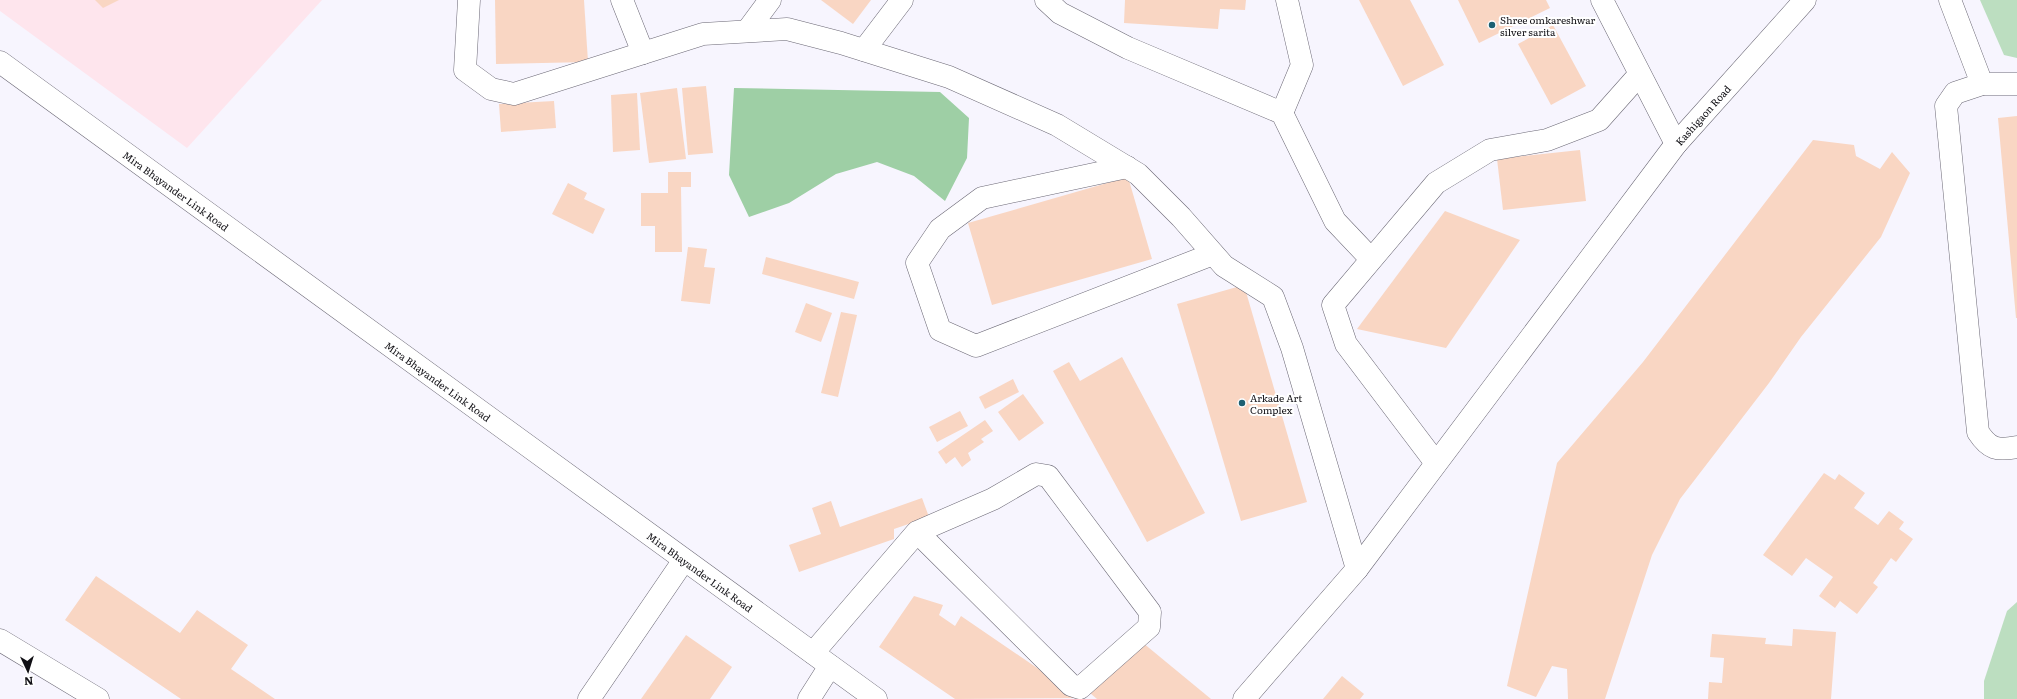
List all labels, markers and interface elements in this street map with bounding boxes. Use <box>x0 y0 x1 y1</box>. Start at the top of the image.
place label: Shree omkareshwar silver sarita <box>1500 12 1596 39</box>
marker: Shree omkareshwar silver sarita <box>1487 20 1497 30</box>
street label: Kashigaon Road <box>1671 81 1733 148</box>
street label: Mira Bhayander Link Road <box>120 147 232 234</box>
street label: Mira Bhayander Link Road <box>382 337 494 424</box>
place label: Arkade Art Complex <box>1250 390 1302 417</box>
marker: Arkade Art Complex <box>1237 398 1247 408</box>
street label: Mira Bhayander Link Road <box>644 528 756 615</box>
north arrow <box>8 651 48 691</box>
text: N <box>24 674 34 690</box>

